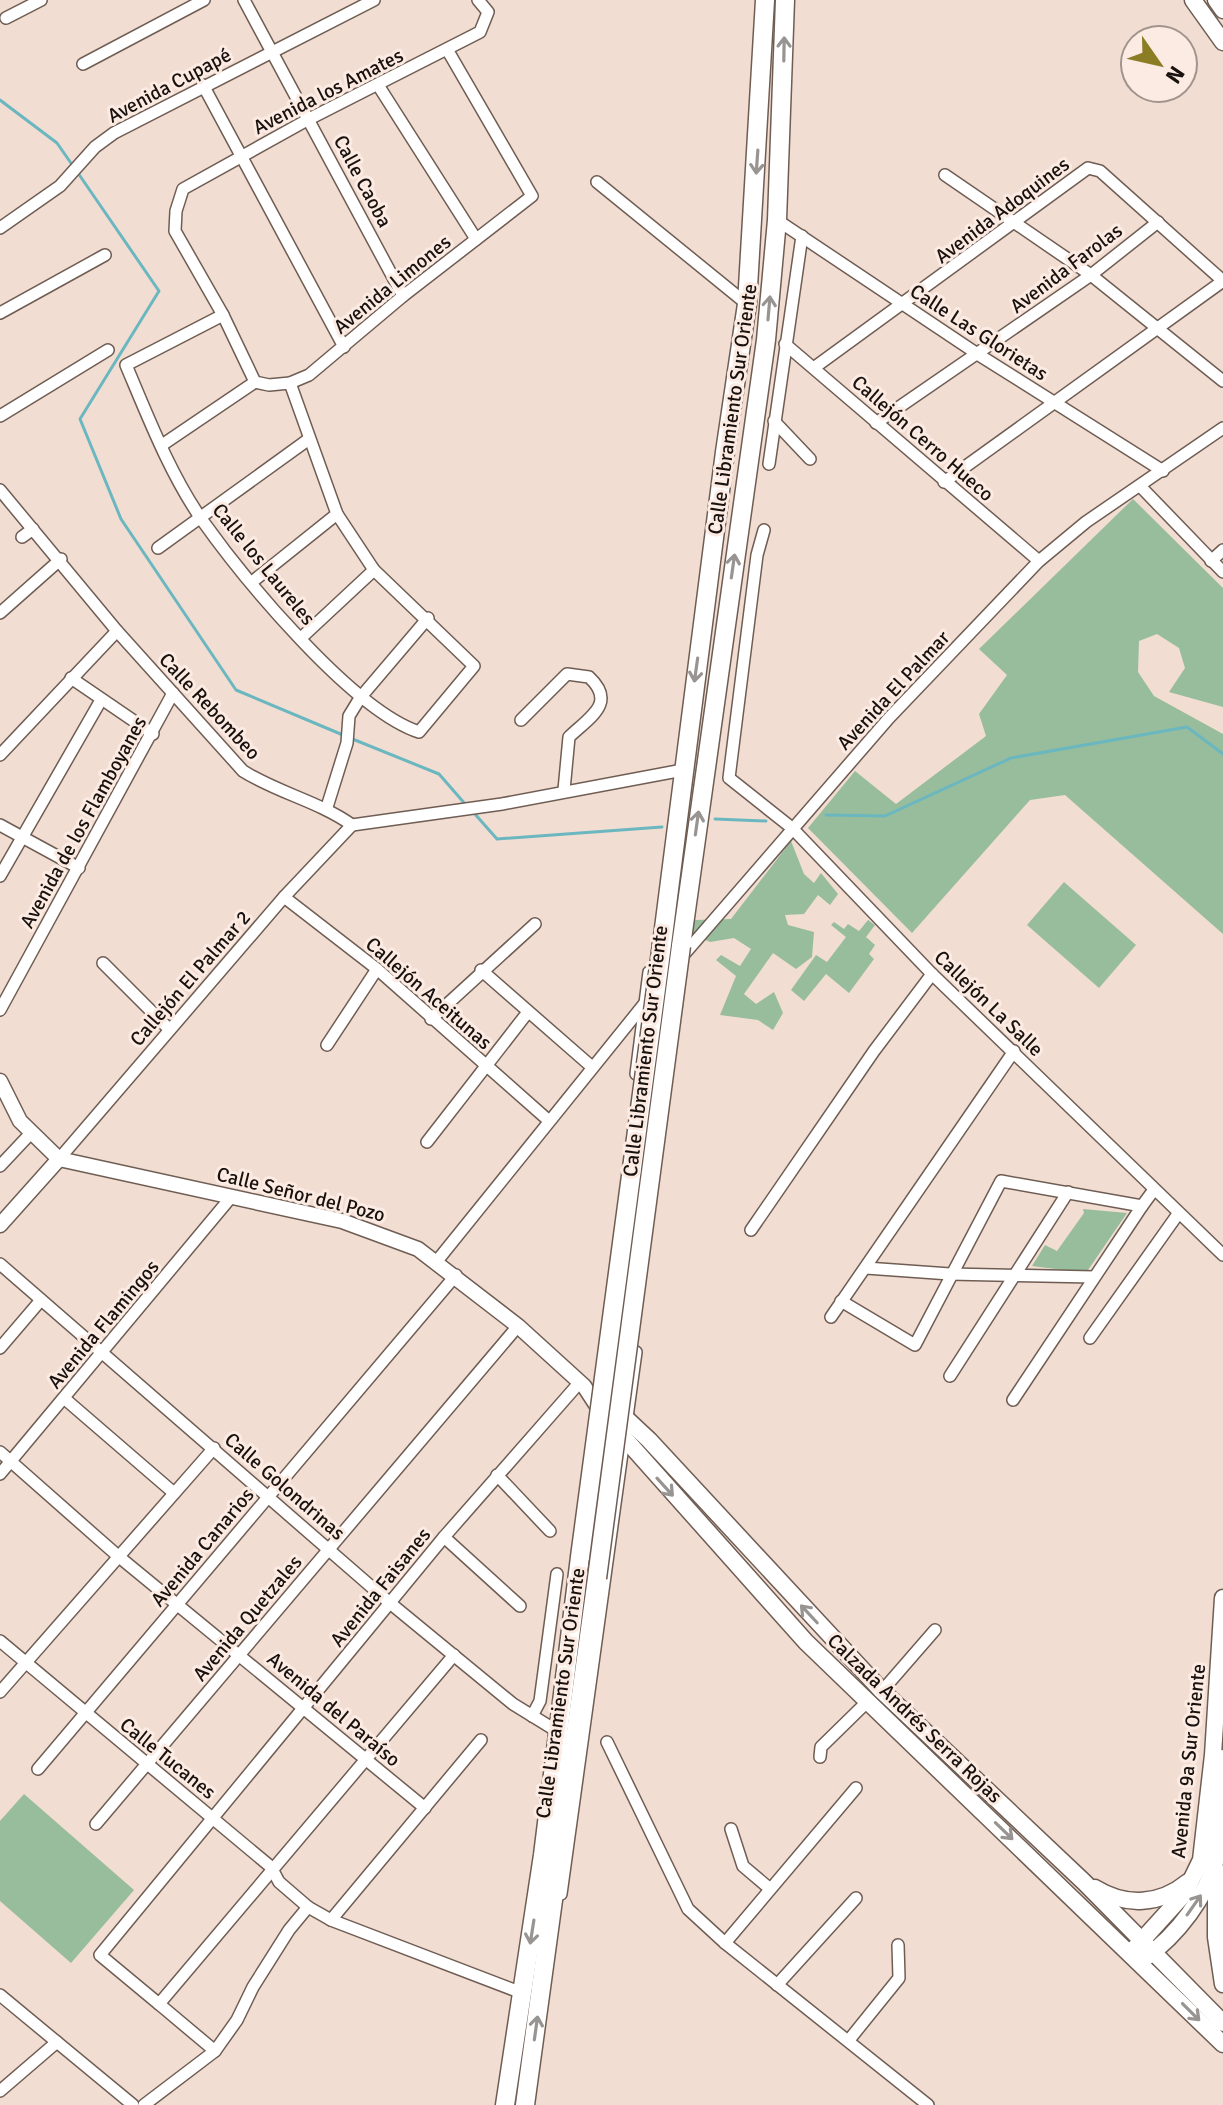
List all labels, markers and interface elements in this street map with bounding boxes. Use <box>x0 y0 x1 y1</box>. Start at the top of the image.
north arrow <box>1119 24 1199 104</box>
one-way arrow <box>776 36 791 63</box>
street label: Avenida Cupapé <box>103 42 235 129</box>
street label: Avenida los Amates <box>249 43 408 140</box>
text: N <box>1160 61 1191 89</box>
street label: Calle Caoba <box>328 131 397 232</box>
one-way arrow <box>749 148 764 175</box>
street label: Avenida Adoquines <box>930 152 1075 269</box>
street label: Avenida Farolas <box>1005 218 1128 319</box>
street label: Avenida Limones <box>329 229 456 339</box>
street label: Calle Las Glorietas <box>905 279 1053 386</box>
street label: Calle Libramiento Sur Oriente <box>703 282 762 536</box>
one-way arrow <box>762 295 777 322</box>
street label: Callejón Cerro Hueco <box>847 370 999 507</box>
street label: Calle los Laureles <box>207 498 321 631</box>
one-way arrow <box>726 553 741 580</box>
street label: Avenida El Palmar <box>832 625 956 755</box>
street label: Calle Rebombeo <box>154 648 266 765</box>
one-way arrow <box>689 656 704 683</box>
street label: Avenida de los Flamboyanes <box>15 712 152 933</box>
one-way arrow <box>690 811 705 836</box>
street label: Callejón El Palmar 2 <box>125 905 256 1051</box>
street label: Calle Libramiento Sur Oriente <box>618 924 673 1178</box>
street label: Callejón Aceitunas <box>360 932 497 1055</box>
street label: Callejón La Salle <box>929 945 1048 1062</box>
street label: Calle Señor del Pozo <box>214 1161 388 1228</box>
street label: Avenida Flamingos <box>42 1255 165 1394</box>
street label: Calle Golondrinas <box>219 1427 350 1546</box>
one-way arrow <box>655 1477 674 1497</box>
street label: Avenida Canarios <box>145 1483 260 1612</box>
street label: Avenida Faisanes <box>325 1522 436 1652</box>
street label: Avenida Quetzales <box>187 1550 308 1686</box>
street label: Calle Libramiento Sur Oriente <box>531 1566 590 1820</box>
one-way arrow <box>800 1604 819 1624</box>
street label: Calzada Andrés Serra Rojas <box>822 1628 1007 1808</box>
street label: Avenida del Paraíso <box>262 1646 405 1772</box>
street label: Avenida 9a Sur Oriente <box>1166 1663 1211 1860</box>
street label: Calle Tucanes <box>115 1712 221 1805</box>
one-way arrow <box>994 1822 1014 1840</box>
one-way arrow <box>1185 1895 1202 1916</box>
one-way arrow <box>524 1919 539 1944</box>
one-way arrow <box>1181 2002 1200 2021</box>
one-way arrow <box>529 2016 544 2041</box>

